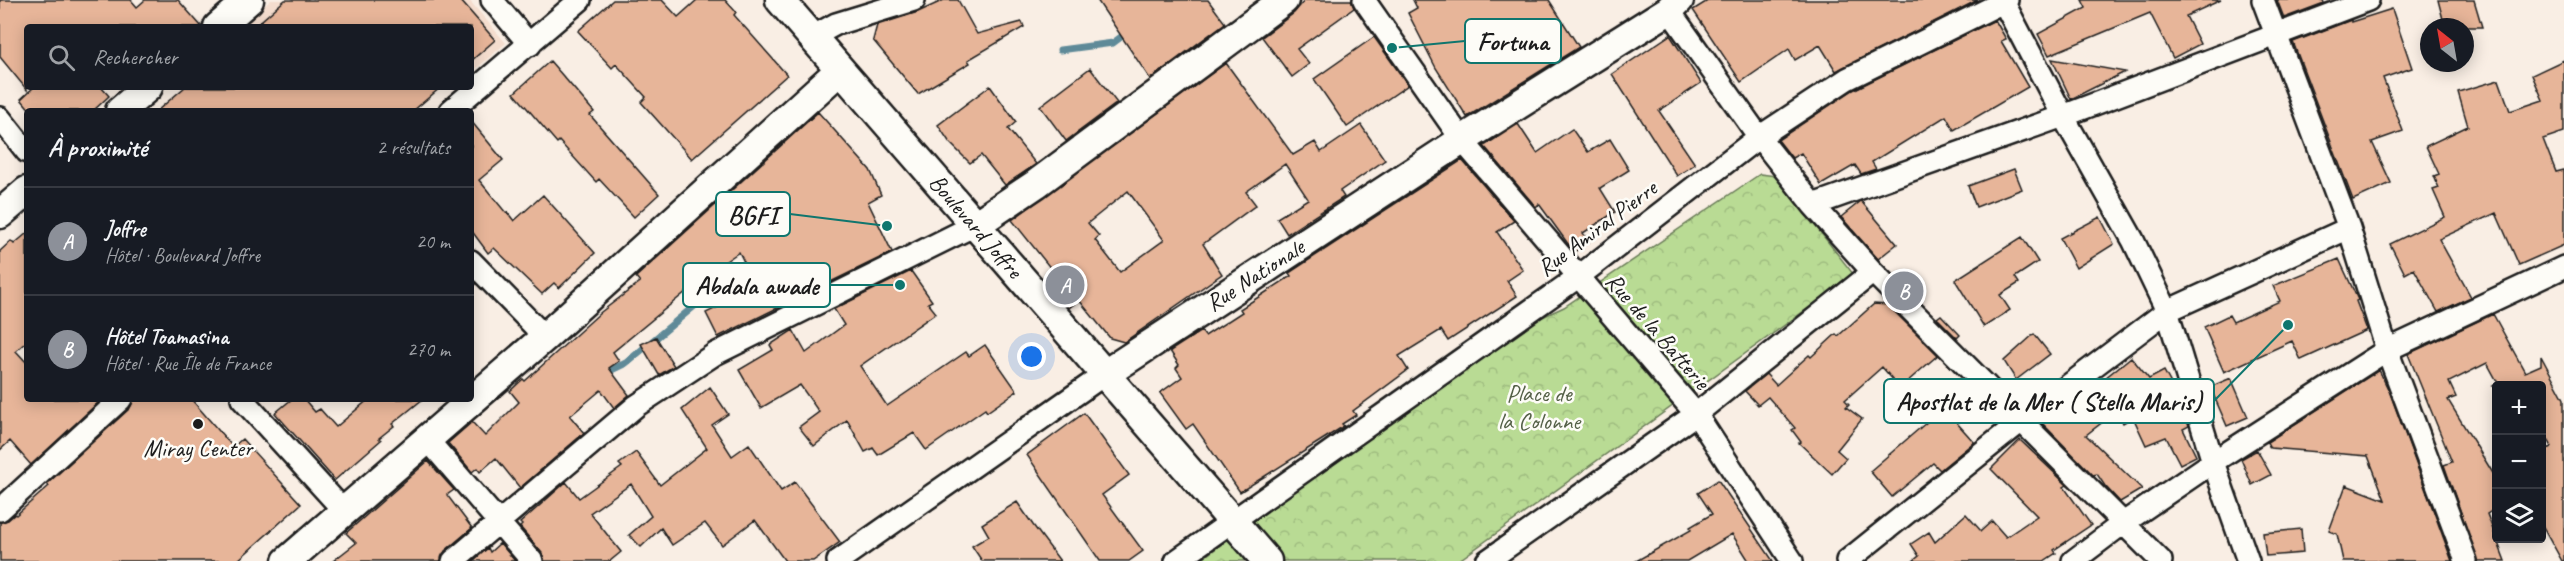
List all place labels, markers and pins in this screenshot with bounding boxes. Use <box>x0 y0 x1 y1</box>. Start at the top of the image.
callout: Fortuna <box>1465 19 1561 63</box>
callout: BGFI <box>716 192 790 236</box>
pin: A <box>1046 262 1084 308</box>
callout: Abdala awade <box>683 263 830 307</box>
pin: B <box>1884 268 1924 314</box>
callout: Apostlat de la Mer ( Stella Maris) <box>1884 379 2214 423</box>
marker: Miray Center <box>191 417 205 431</box>
place label: Miray Center <box>144 433 255 463</box>

